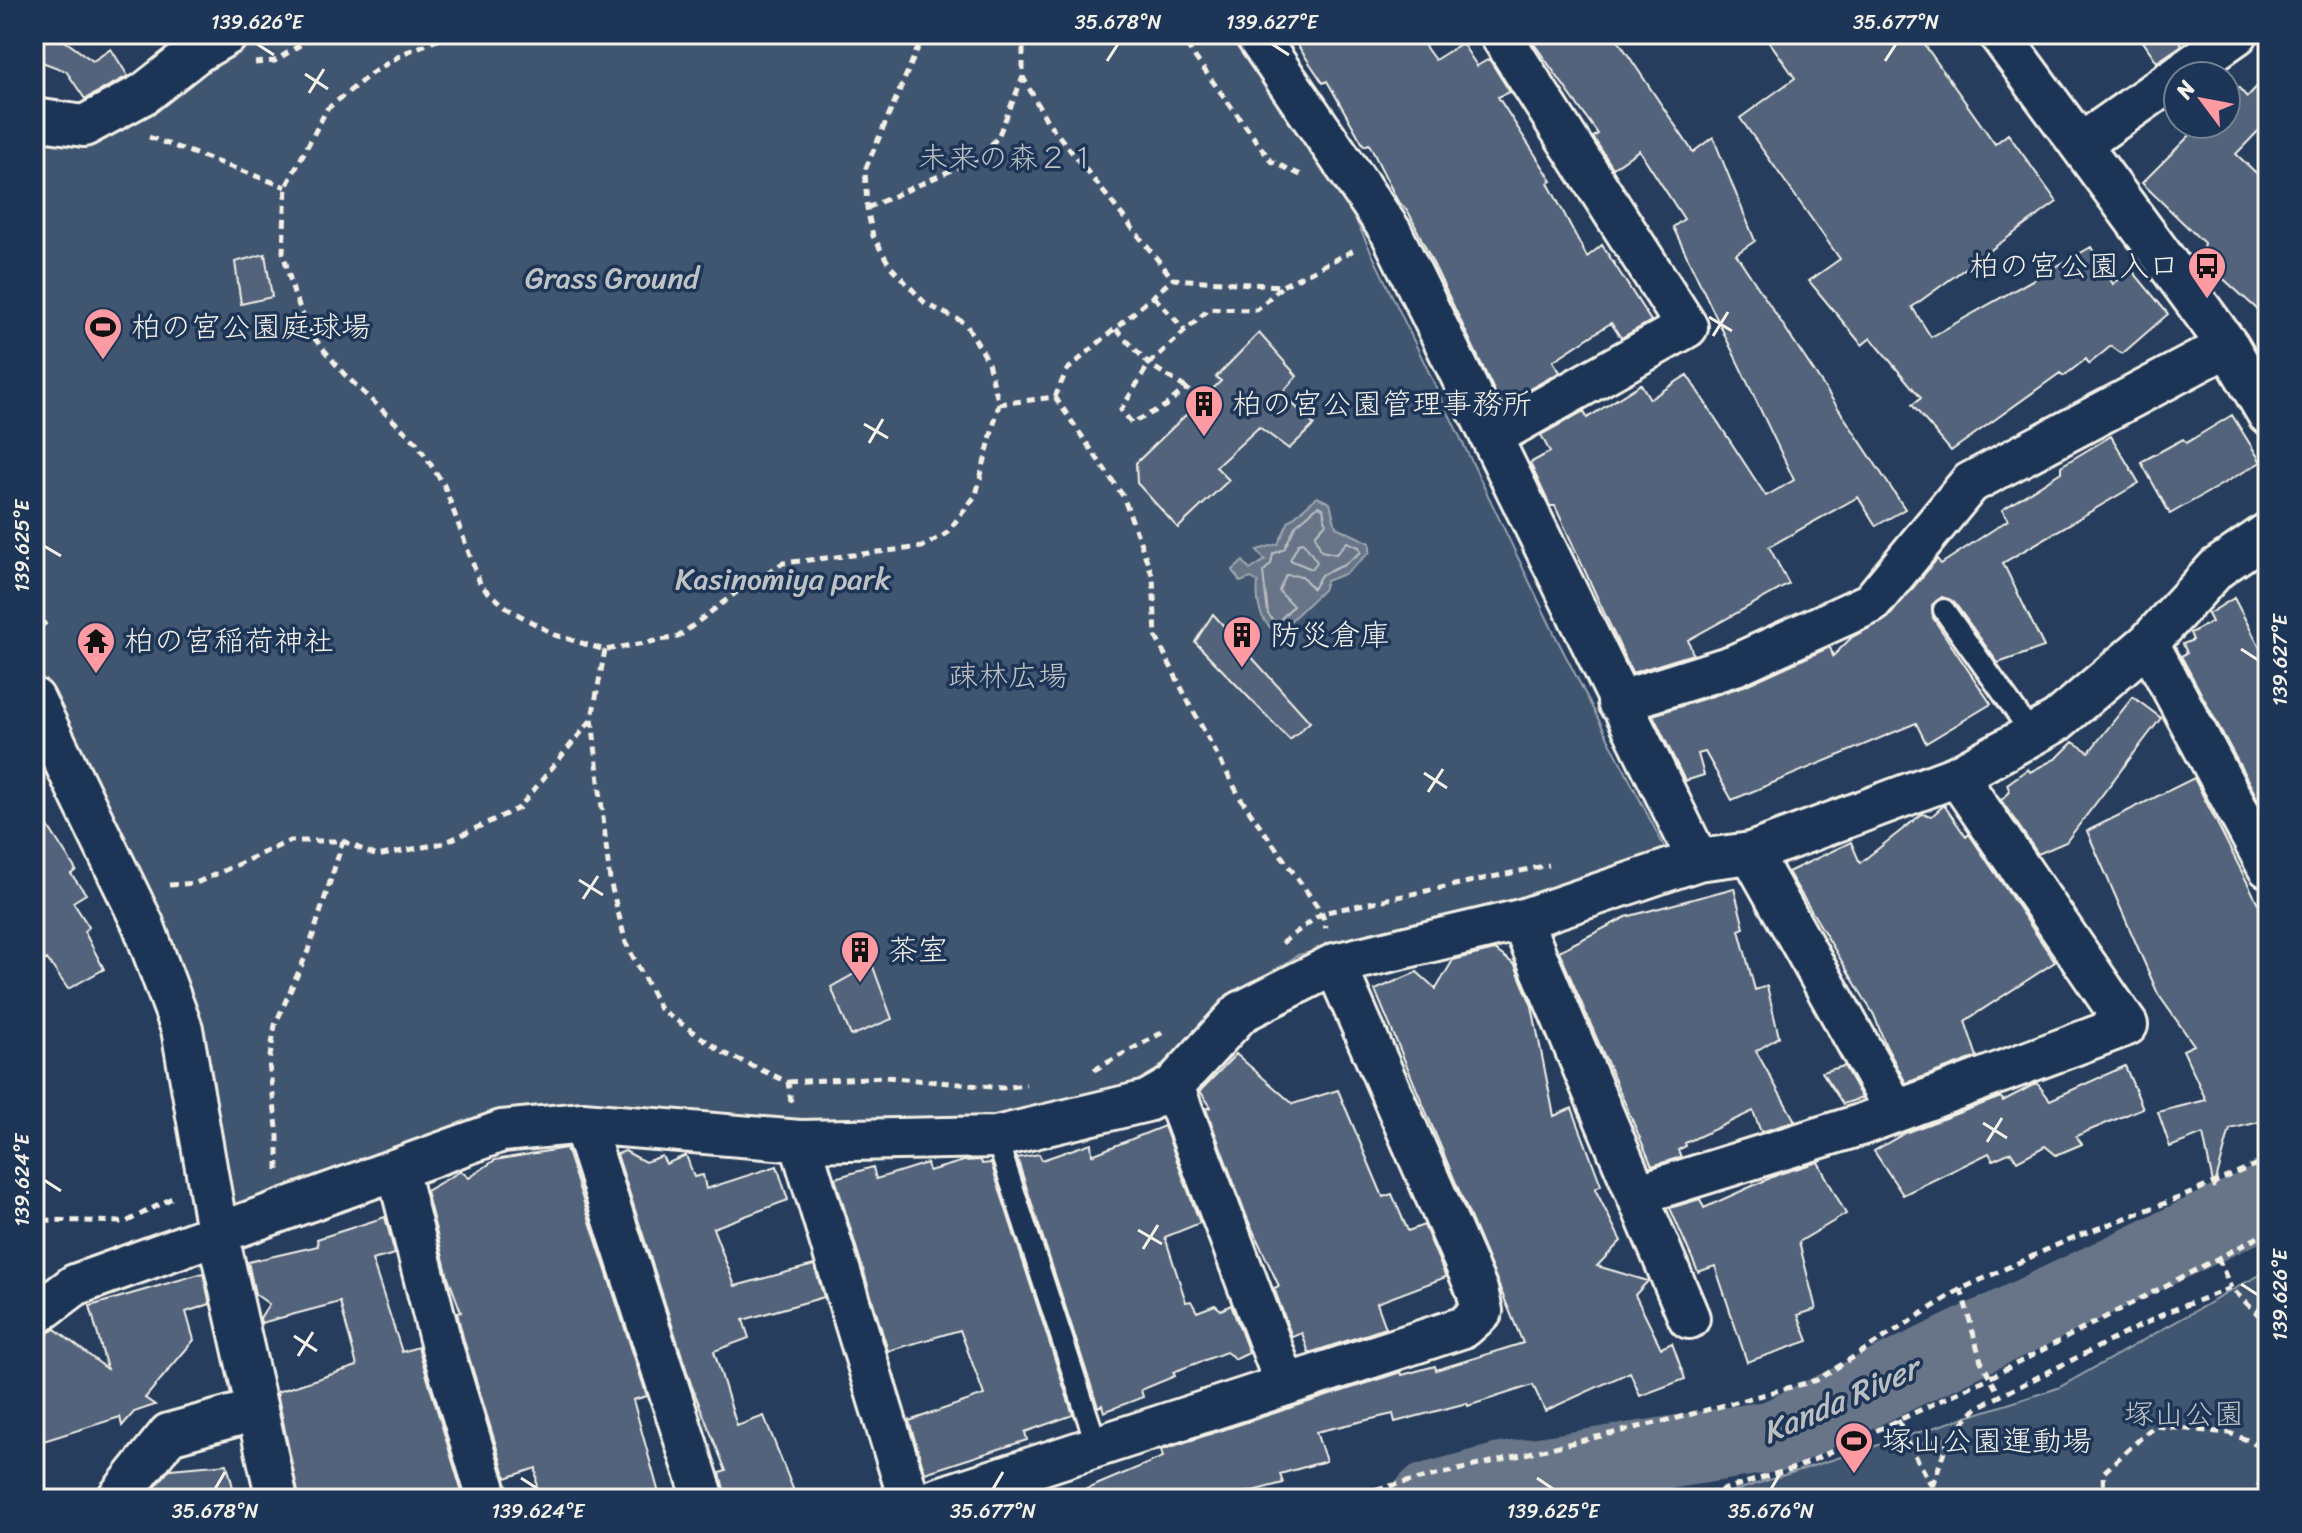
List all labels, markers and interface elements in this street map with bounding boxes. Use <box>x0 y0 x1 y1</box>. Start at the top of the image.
text: 139.626°E <box>211 5 305 40</box>
text: 35.678°N <box>1075 5 1161 40</box>
text: 139.627°E <box>1226 5 1320 40</box>
text: 35.677°N <box>1853 5 1939 40</box>
north arrow <box>2162 60 2242 140</box>
text: N <box>2164 72 2206 107</box>
park label: 未来の森２１ <box>918 131 1098 185</box>
place label: 柏の宮公園入口 <box>1969 239 2179 293</box>
bus stop icon: 柏の宮公園入口 <box>2186 245 2228 300</box>
park label: Grass Ground <box>525 251 701 305</box>
place label: 柏の宮公園庭球場 <box>131 300 371 354</box>
sports icon: 柏の宮公園庭球場 <box>82 306 124 361</box>
place label: 柏の宮公園管理事務所 <box>1232 377 1532 431</box>
building icon: 柏の宮公園管理事務所 <box>1183 383 1225 438</box>
text: 139.625°E <box>5 498 40 592</box>
park label: Kasinomiya park <box>675 552 892 606</box>
place label: 防災倉庫 <box>1270 608 1390 662</box>
text: 139.627°E <box>2263 612 2298 706</box>
place label: 柏の宮稲荷神社 <box>124 614 334 668</box>
building icon: 防災倉庫 <box>1221 614 1263 669</box>
temple icon: 柏の宮稲荷神社 <box>75 620 117 675</box>
park label: 疎林広場 <box>948 649 1068 703</box>
place label: 茶室 <box>888 923 948 977</box>
building icon: 茶室 <box>839 929 881 984</box>
text: 139.624°E <box>5 1132 40 1226</box>
text: 139.626°E <box>2263 1247 2298 1341</box>
water label: Kanda River <box>1752 1338 1933 1460</box>
park label: 塚山公園 <box>2124 1387 2244 1441</box>
place label: 塚山公園運動場 <box>1882 1414 2092 1468</box>
sports icon: 塚山公園運動場 <box>1833 1420 1875 1475</box>
text: 35.678°N <box>172 1494 258 1529</box>
text: 139.624°E <box>492 1494 586 1529</box>
text: 35.677°N <box>950 1494 1036 1529</box>
text: 139.625°E <box>1507 1494 1601 1529</box>
text: 35.676°N <box>1728 1494 1814 1529</box>

